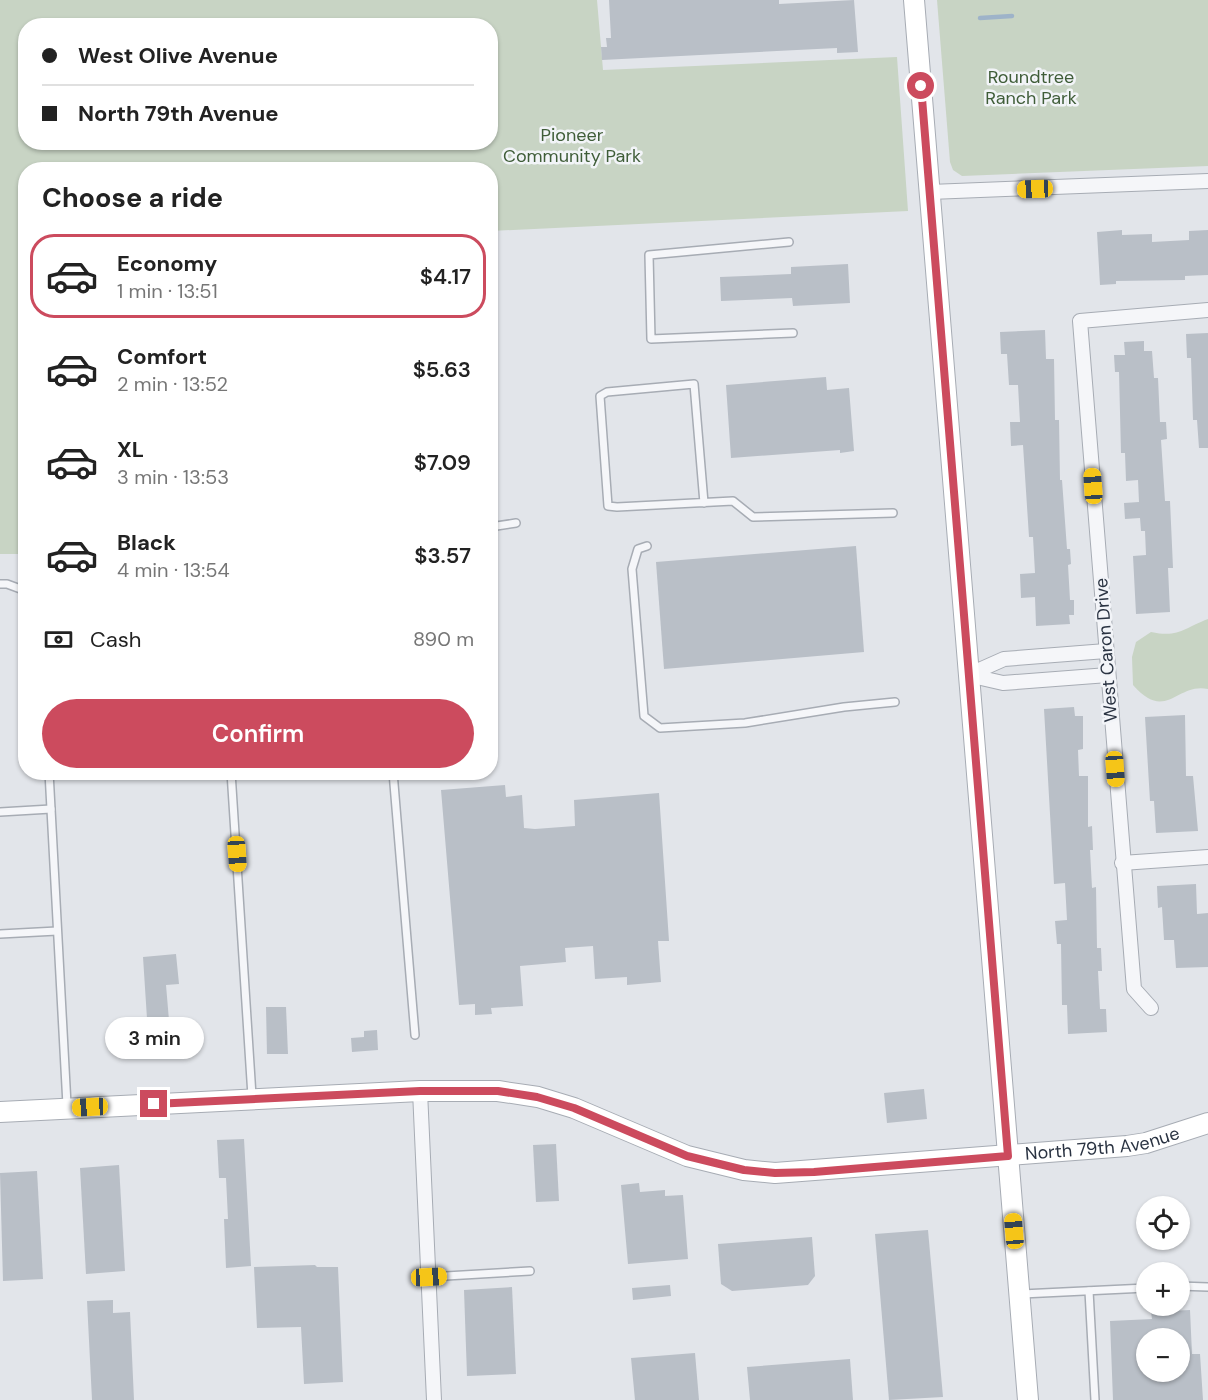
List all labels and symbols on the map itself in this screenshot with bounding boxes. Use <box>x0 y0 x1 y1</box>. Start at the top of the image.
park label: Roundtree Ranch Park <box>985 65 1077 110</box>
route start <box>907 72 934 99</box>
park label: Pioneer Community Park <box>503 123 641 168</box>
car <box>1017 179 1053 199</box>
car <box>1083 467 1103 505</box>
street label: West Caron Drive <box>1089 577 1123 723</box>
car <box>1105 750 1125 788</box>
car <box>227 835 247 873</box>
callout: 3 min <box>104 1017 204 1059</box>
route end <box>140 1090 167 1117</box>
car <box>72 1097 108 1117</box>
street label: North 79th Avenue <box>1024 1121 1182 1166</box>
car <box>1003 1212 1025 1250</box>
car <box>411 1267 447 1287</box>

